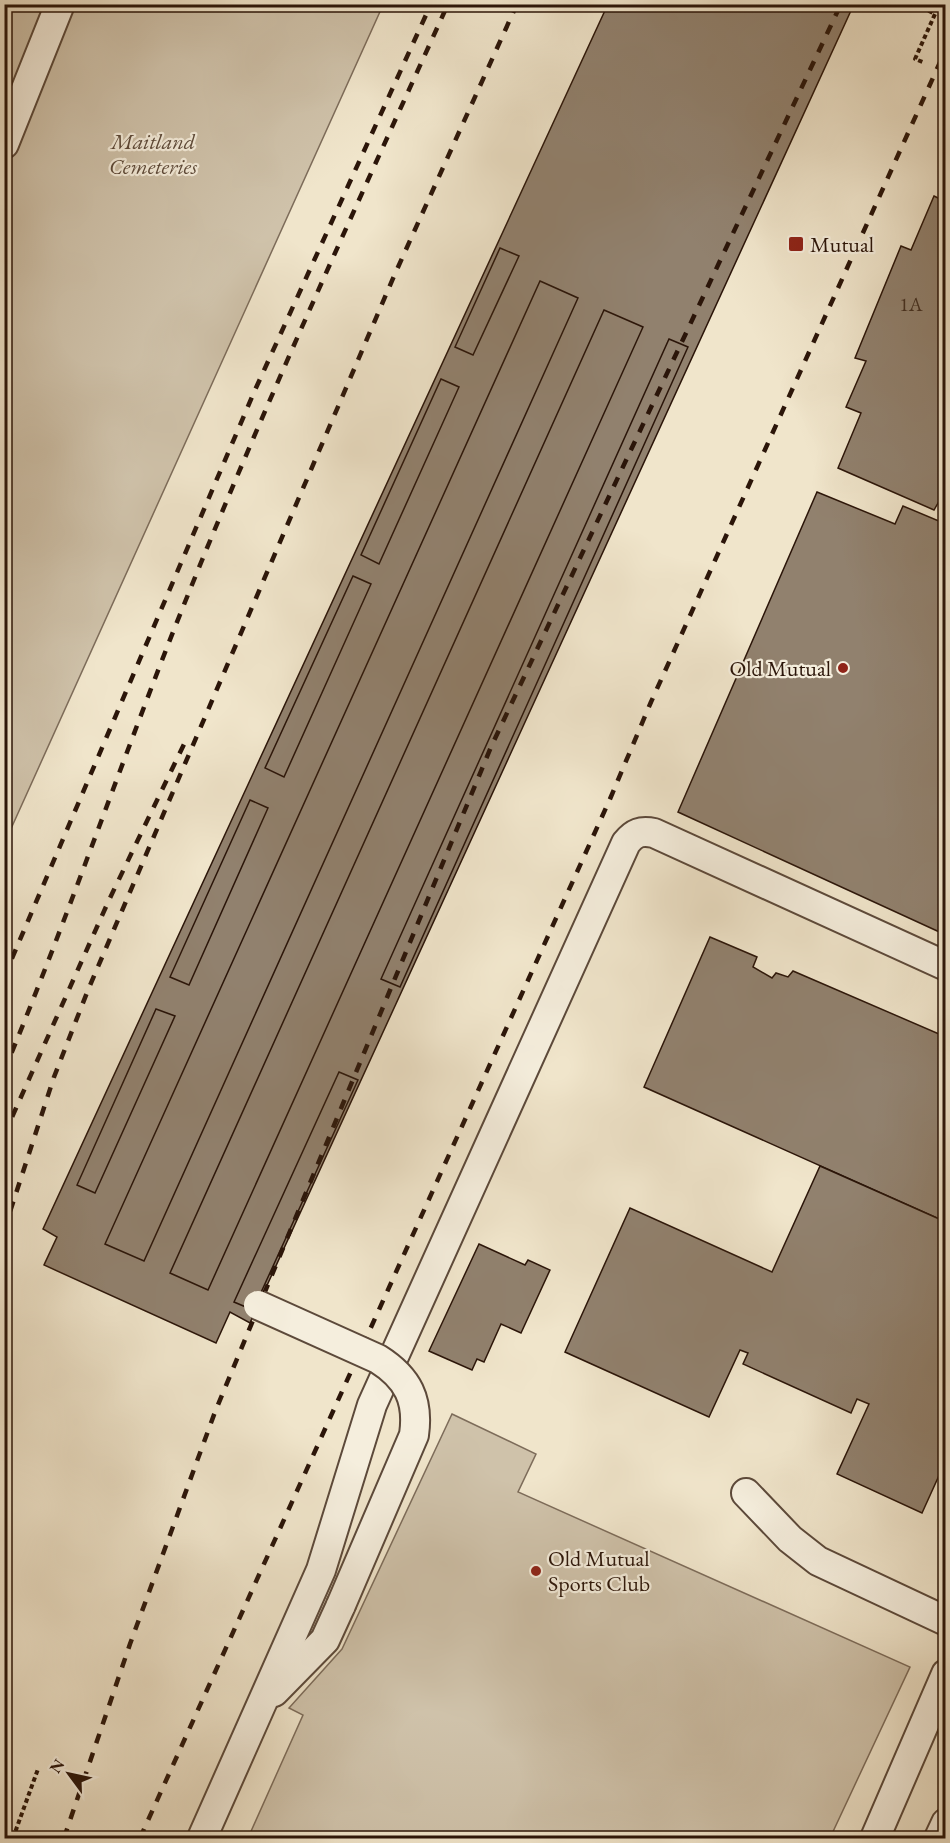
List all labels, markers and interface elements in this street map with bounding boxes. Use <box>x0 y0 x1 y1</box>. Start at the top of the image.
park label: Maitland Cemeteries <box>109 127 198 181</box>
place label: Mutual <box>810 230 874 259</box>
marker: Mutual <box>787 235 805 253</box>
house number: 1A <box>899 291 923 317</box>
place label: Old Mutual <box>729 654 831 683</box>
marker: Old Mutual <box>836 661 850 675</box>
place label: Old Mutual Sports Club <box>548 1544 650 1598</box>
marker: Old Mutual Sports Club <box>529 1564 543 1578</box>
north arrow <box>39 1744 99 1804</box>
text: N <box>45 1755 69 1777</box>

